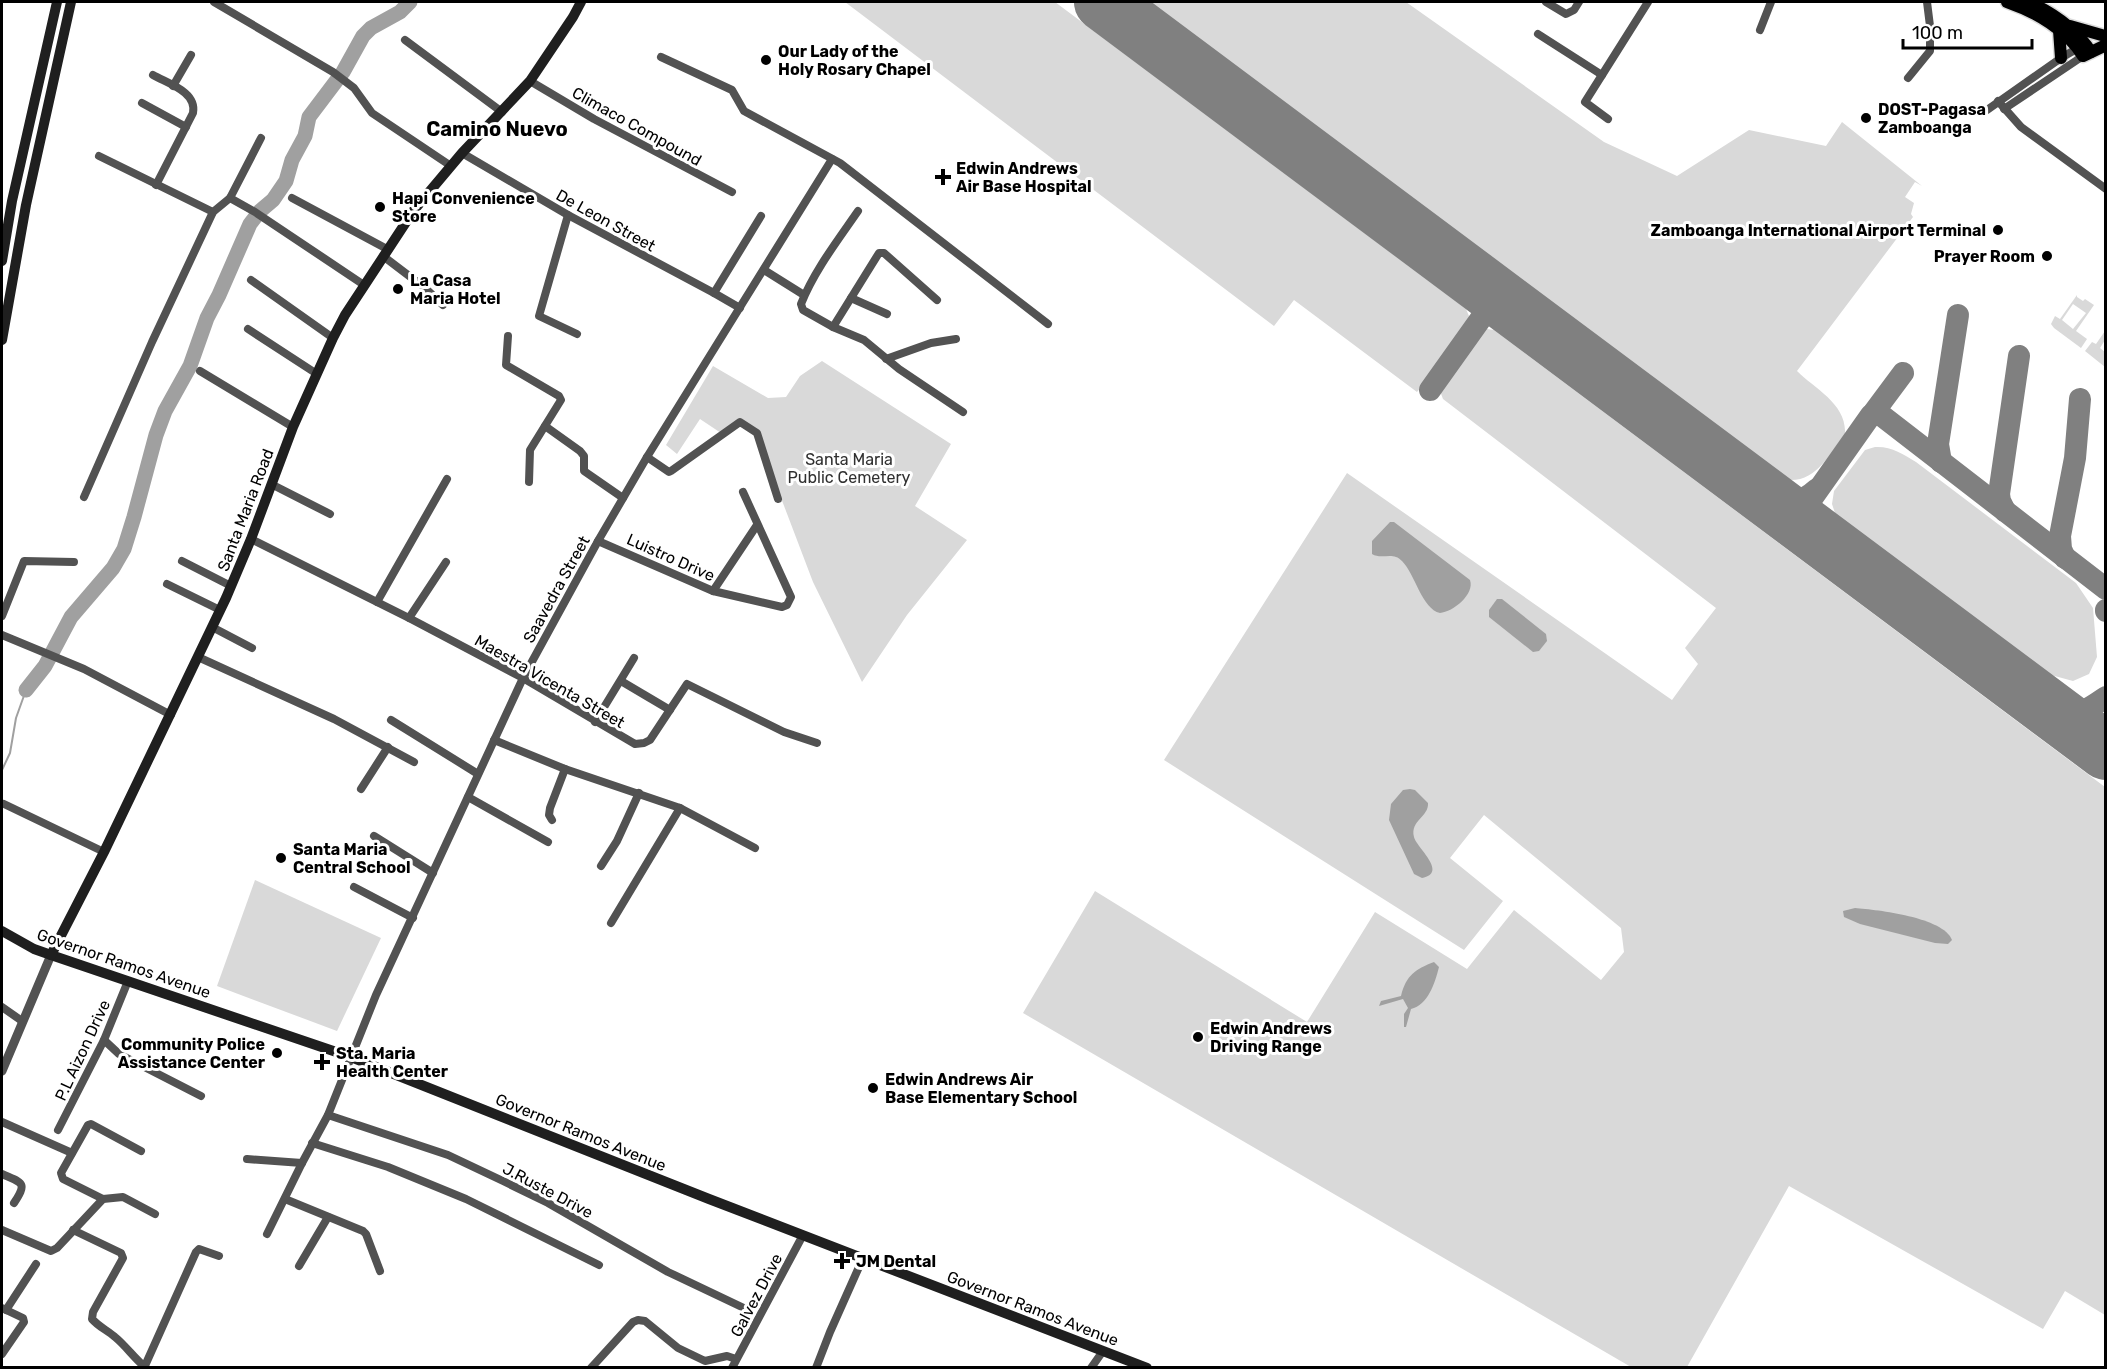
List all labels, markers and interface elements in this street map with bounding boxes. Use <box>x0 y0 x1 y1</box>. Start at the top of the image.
scale bar <box>1903 12 2032 50</box>
text: 100 m <box>1912 22 1963 44</box>
place label: Our Lady of the Holy Rosary Chapel <box>778 42 931 79</box>
marker: Our Lady of the Holy Rosary Chapel <box>759 53 773 67</box>
street label: Climaco Compound <box>569 83 705 170</box>
place label: DOST-Pagasa Zamboanga <box>1878 100 1986 137</box>
marker: DOST-Pagasa Zamboanga <box>1859 111 1873 125</box>
district label: Camino Nuevo <box>426 117 568 141</box>
place label: Edwin Andrews Air Base Hospital <box>956 159 1092 196</box>
marker: Edwin Andrews Air Base Hospital <box>934 168 952 186</box>
street label: De Leon Street <box>553 185 659 256</box>
place label: Hapi Convenience Store <box>392 189 535 226</box>
marker: Hapi Convenience Store <box>373 200 387 214</box>
place label: Zamboanga International Airport Terminal <box>1651 221 1986 240</box>
marker: Zamboanga International Airport Terminal <box>1991 223 2005 237</box>
place label: Prayer Room <box>1934 247 2035 266</box>
marker: Prayer Room <box>2040 249 2054 263</box>
place label: La Casa Maria Hotel <box>410 271 501 308</box>
marker: La Casa Maria Hotel <box>391 282 405 296</box>
street label: Santa Maria Road <box>213 446 278 574</box>
park label: Santa Maria Public Cemetery <box>788 450 911 487</box>
street label: Luistro Drive <box>624 530 718 585</box>
street label: Saavedra Street <box>519 532 594 646</box>
street label: Maestra Vicenta Street <box>471 631 628 732</box>
place label: Santa Maria Central School <box>293 840 411 877</box>
marker: Santa Maria Central School <box>274 851 288 865</box>
street label: Governor Ramos Avenue <box>35 925 213 1002</box>
street label: P.L Aizon Drive <box>51 997 114 1104</box>
place label: Edwin Andrews Driving Range <box>1210 1019 1332 1056</box>
marker: Edwin Andrews Driving Range <box>1191 1030 1205 1044</box>
place label: Community Police Assistance Center <box>118 1035 266 1072</box>
place label: Sta. Maria Health Center <box>336 1044 449 1081</box>
marker: Community Police Assistance Center <box>270 1046 284 1060</box>
marker: Sta. Maria Health Center <box>313 1053 331 1071</box>
place label: Edwin Andrews Air Base Elementary School <box>885 1070 1077 1107</box>
marker: Edwin Andrews Air Base Elementary School <box>866 1081 880 1095</box>
street label: Governor Ramos Avenue <box>493 1090 669 1175</box>
street label: J.Ruste Drive <box>499 1159 596 1222</box>
street label: Galvez Drive <box>727 1250 786 1340</box>
marker: JM Dental <box>833 1252 851 1270</box>
place label: JM Dental <box>856 1252 936 1271</box>
street label: Governor Ramos Avenue <box>944 1267 1121 1350</box>

